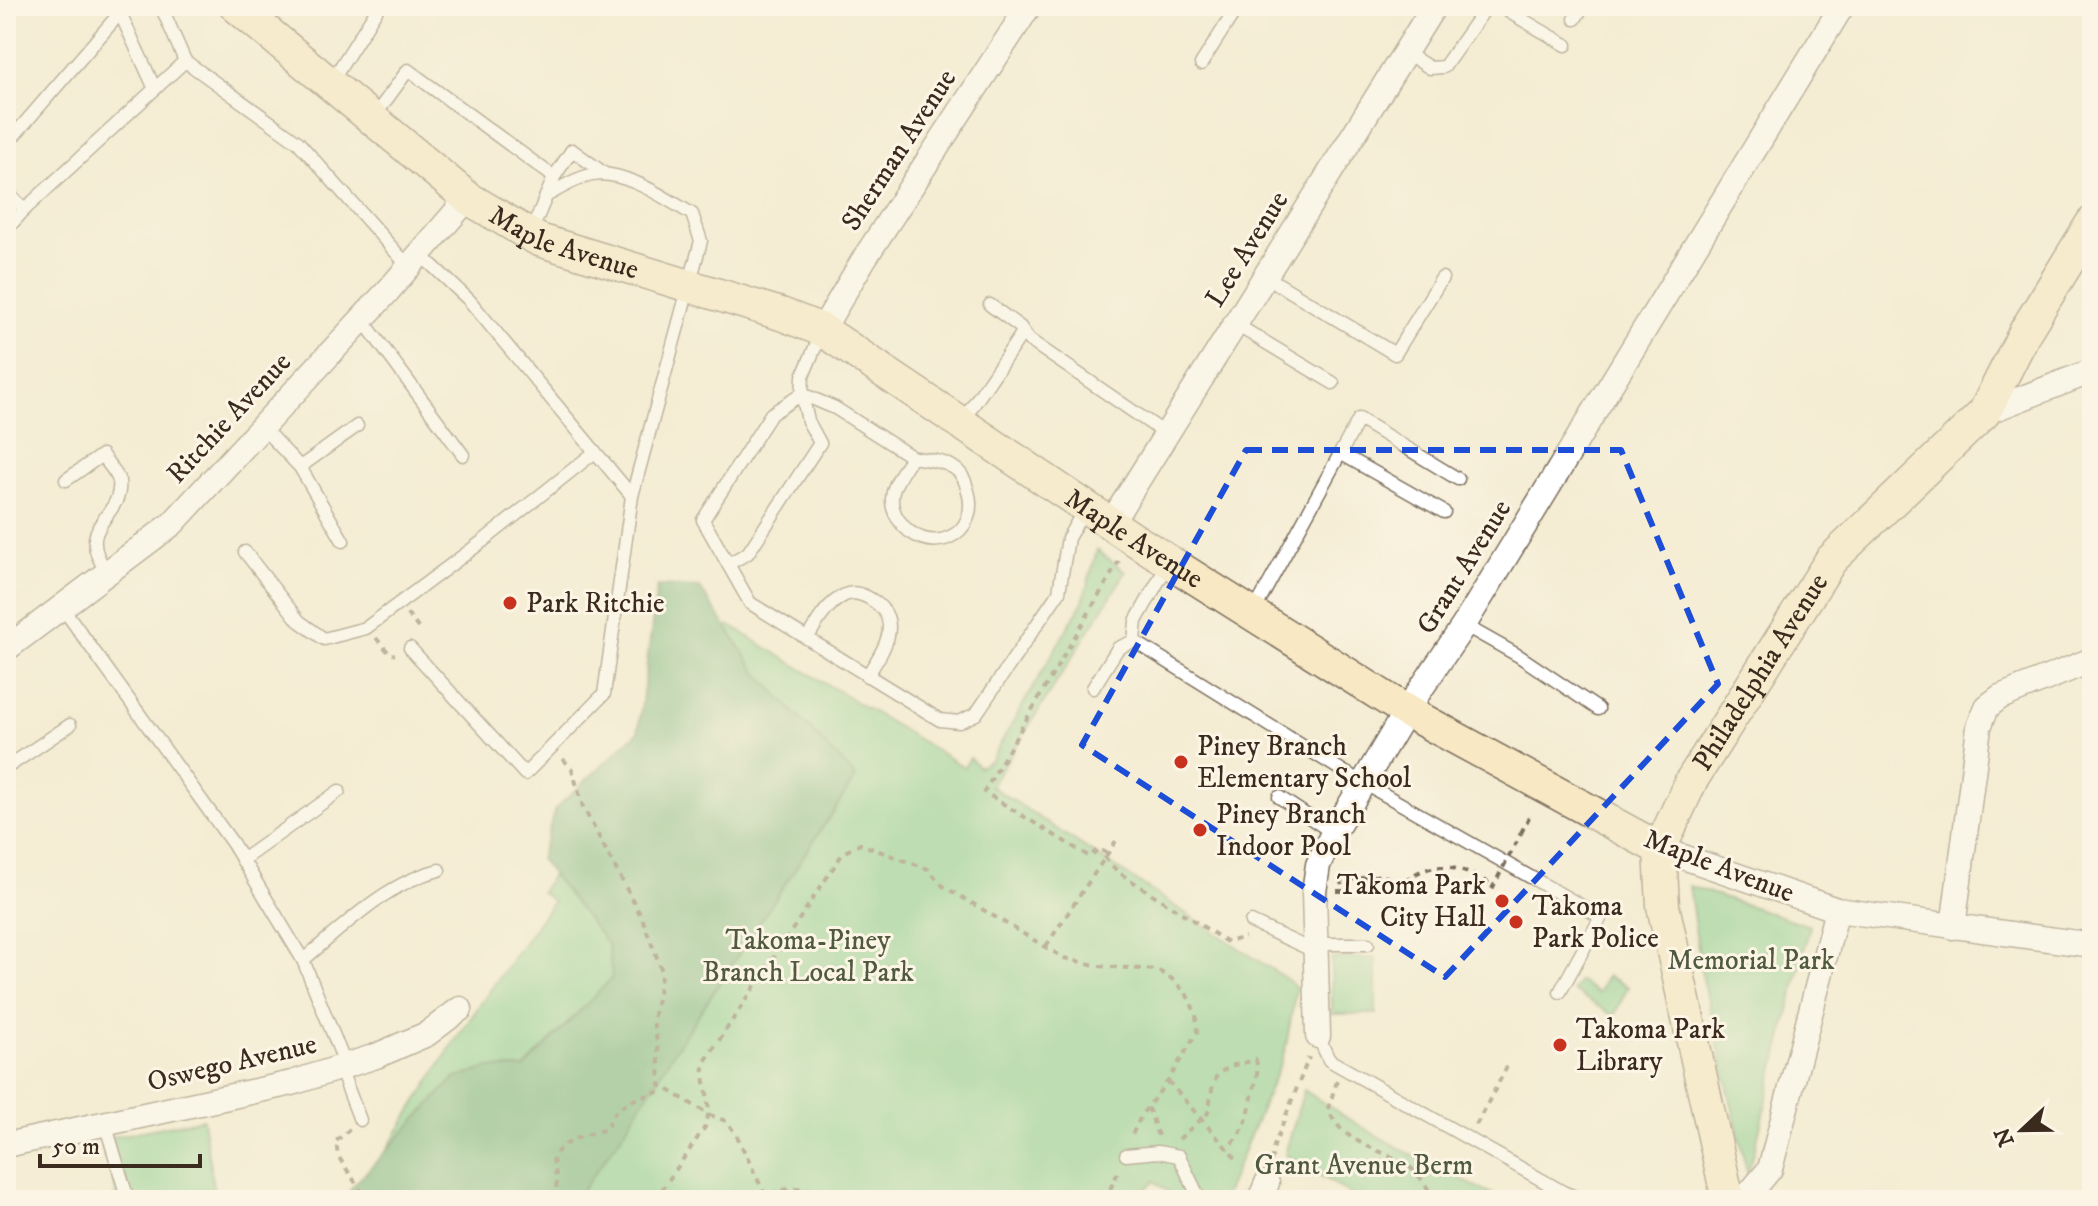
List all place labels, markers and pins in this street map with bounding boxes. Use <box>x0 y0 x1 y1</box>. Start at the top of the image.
place label: Park Ritchie <box>526 586 665 621</box>
marker: Park Ritchie <box>501 594 519 612</box>
place label: Piney Branch Elementary School <box>1197 729 1412 796</box>
marker: Piney Branch Elementary School <box>1172 753 1190 771</box>
place label: Piney Branch Indoor Pool <box>1216 797 1366 864</box>
marker: Piney Branch Indoor Pool <box>1191 821 1209 839</box>
place label: Takoma Park City Hall <box>1337 868 1487 935</box>
place label: Takoma Park Police <box>1532 889 1659 956</box>
marker: Takoma Park City Hall <box>1493 892 1511 910</box>
marker: Takoma Park Police <box>1507 913 1525 931</box>
place label: Takoma Park Library <box>1576 1012 1725 1079</box>
marker: Takoma Park Library <box>1551 1036 1569 1054</box>

